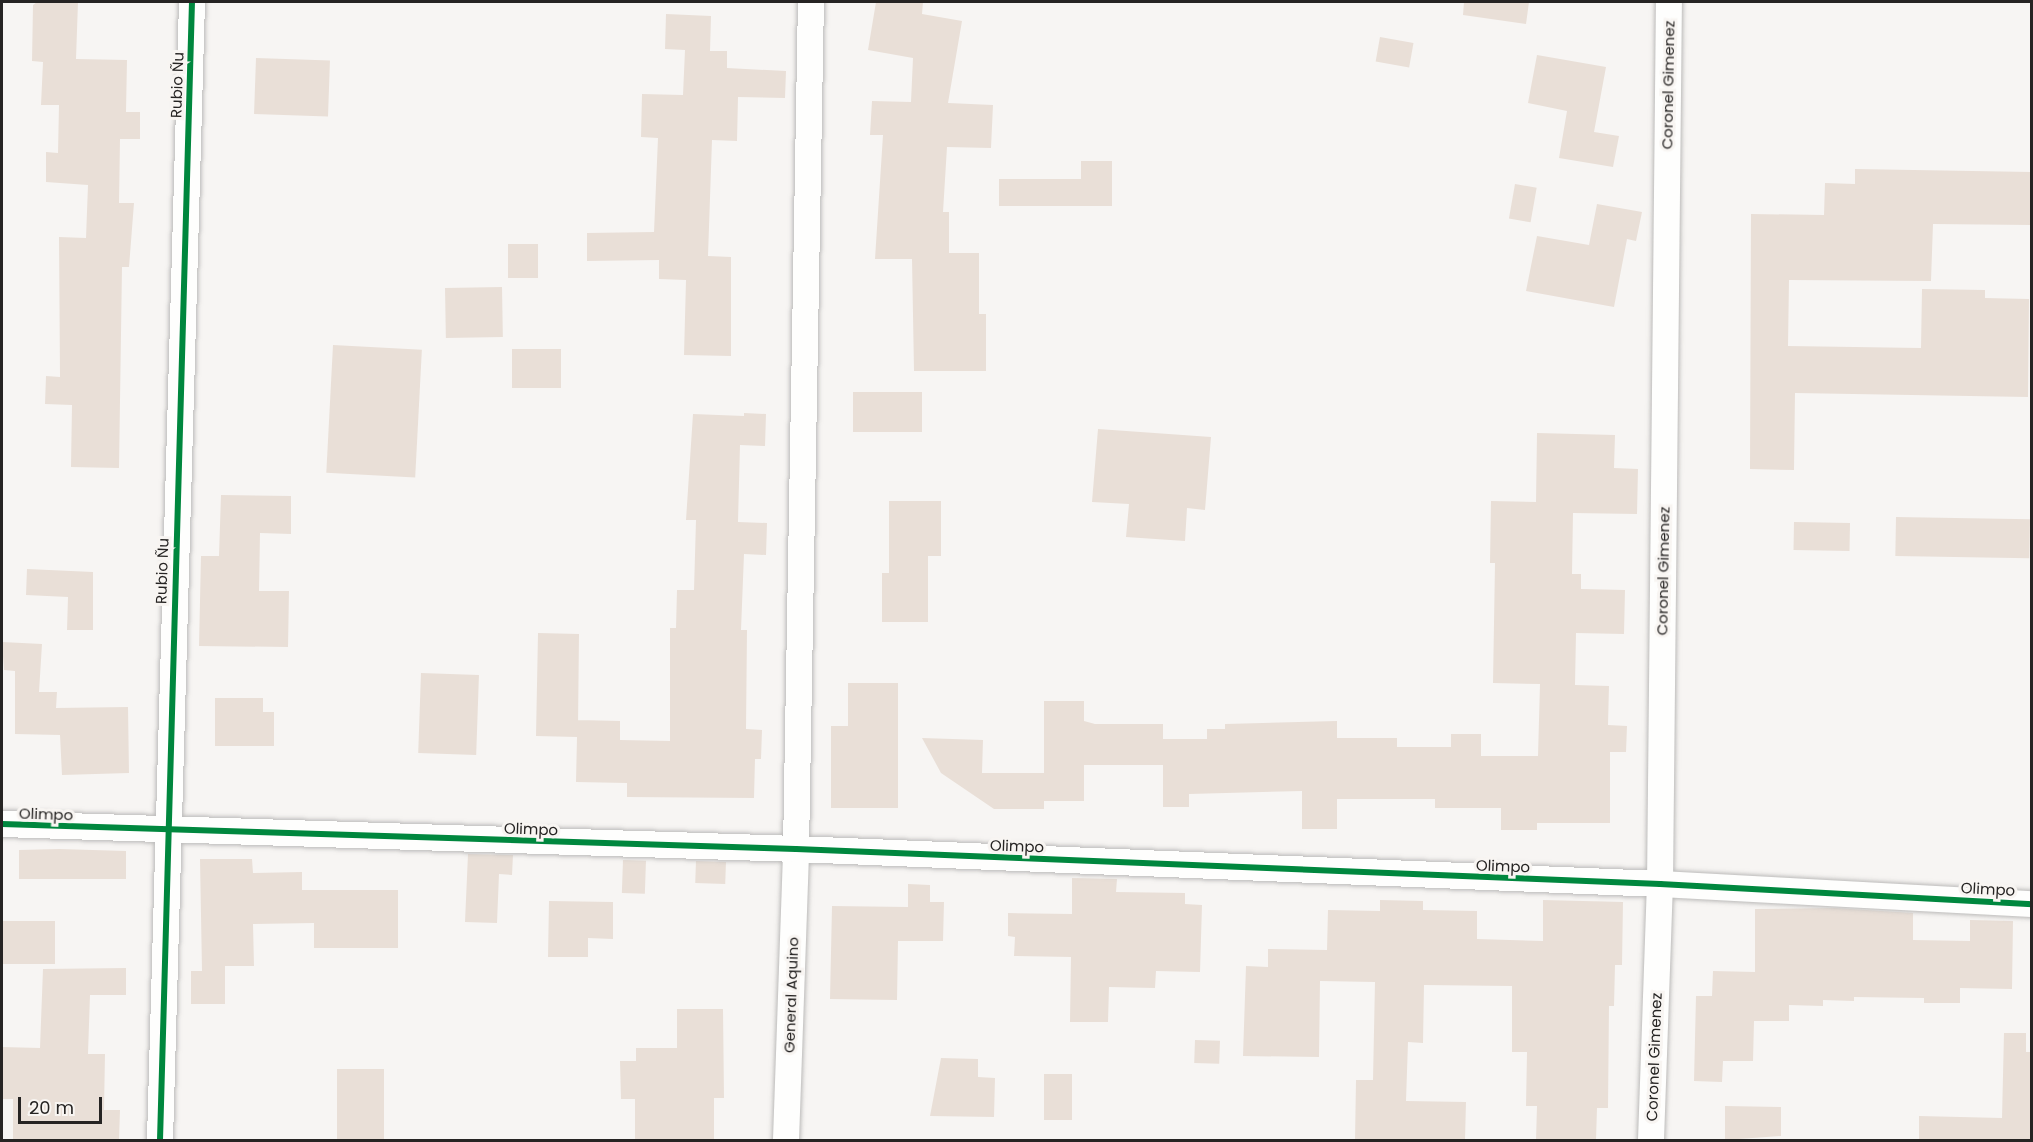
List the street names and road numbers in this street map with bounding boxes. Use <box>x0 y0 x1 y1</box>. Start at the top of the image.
street label: Coronel Gimenez <box>1658 20 1678 150</box>
street label: Rubio Ñu <box>167 52 187 118</box>
street label: Coronel Gimenez <box>1653 506 1673 636</box>
street label: Rubio Ñu <box>152 538 172 604</box>
street label: Olimpo <box>19 804 73 824</box>
street label: Olimpo <box>504 819 558 839</box>
street label: Olimpo <box>990 836 1044 856</box>
street label: Olimpo <box>1476 856 1530 876</box>
street label: Olimpo <box>1960 879 2016 899</box>
street label: General Aquino <box>780 937 802 1053</box>
street label: Coronel Gimenez <box>1643 992 1665 1122</box>

